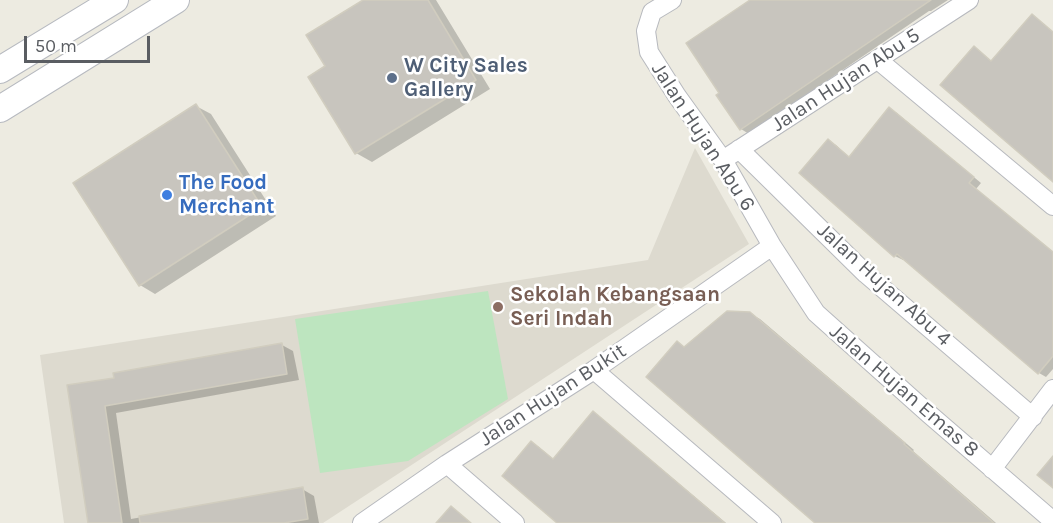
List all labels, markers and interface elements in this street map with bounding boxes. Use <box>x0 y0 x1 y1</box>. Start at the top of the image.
street label: Jalan Hujan Abu 5 <box>767 23 925 137</box>
scale bar <box>27 24 153 62</box>
text: 50 m <box>35 35 77 57</box>
place label: W City Sales Gallery <box>404 53 528 103</box>
street label: Jalan Hujan Abu 6 <box>646 58 760 216</box>
marker: W City Sales Gallery <box>385 71 399 85</box>
place label: The Food Merchant <box>179 170 275 220</box>
marker: The Food Merchant <box>160 188 174 202</box>
street label: Jalan Hujan Abu 4 <box>812 218 956 352</box>
place label: Sekolah Kebangsaan Seri Indah <box>510 282 720 332</box>
marker: Sekolah Kebangsaan Seri Indah <box>491 300 505 314</box>
street label: Jalan Hujan Emas 8 <box>824 319 984 463</box>
street label: Jalan Hujan Bukit <box>475 338 631 452</box>

